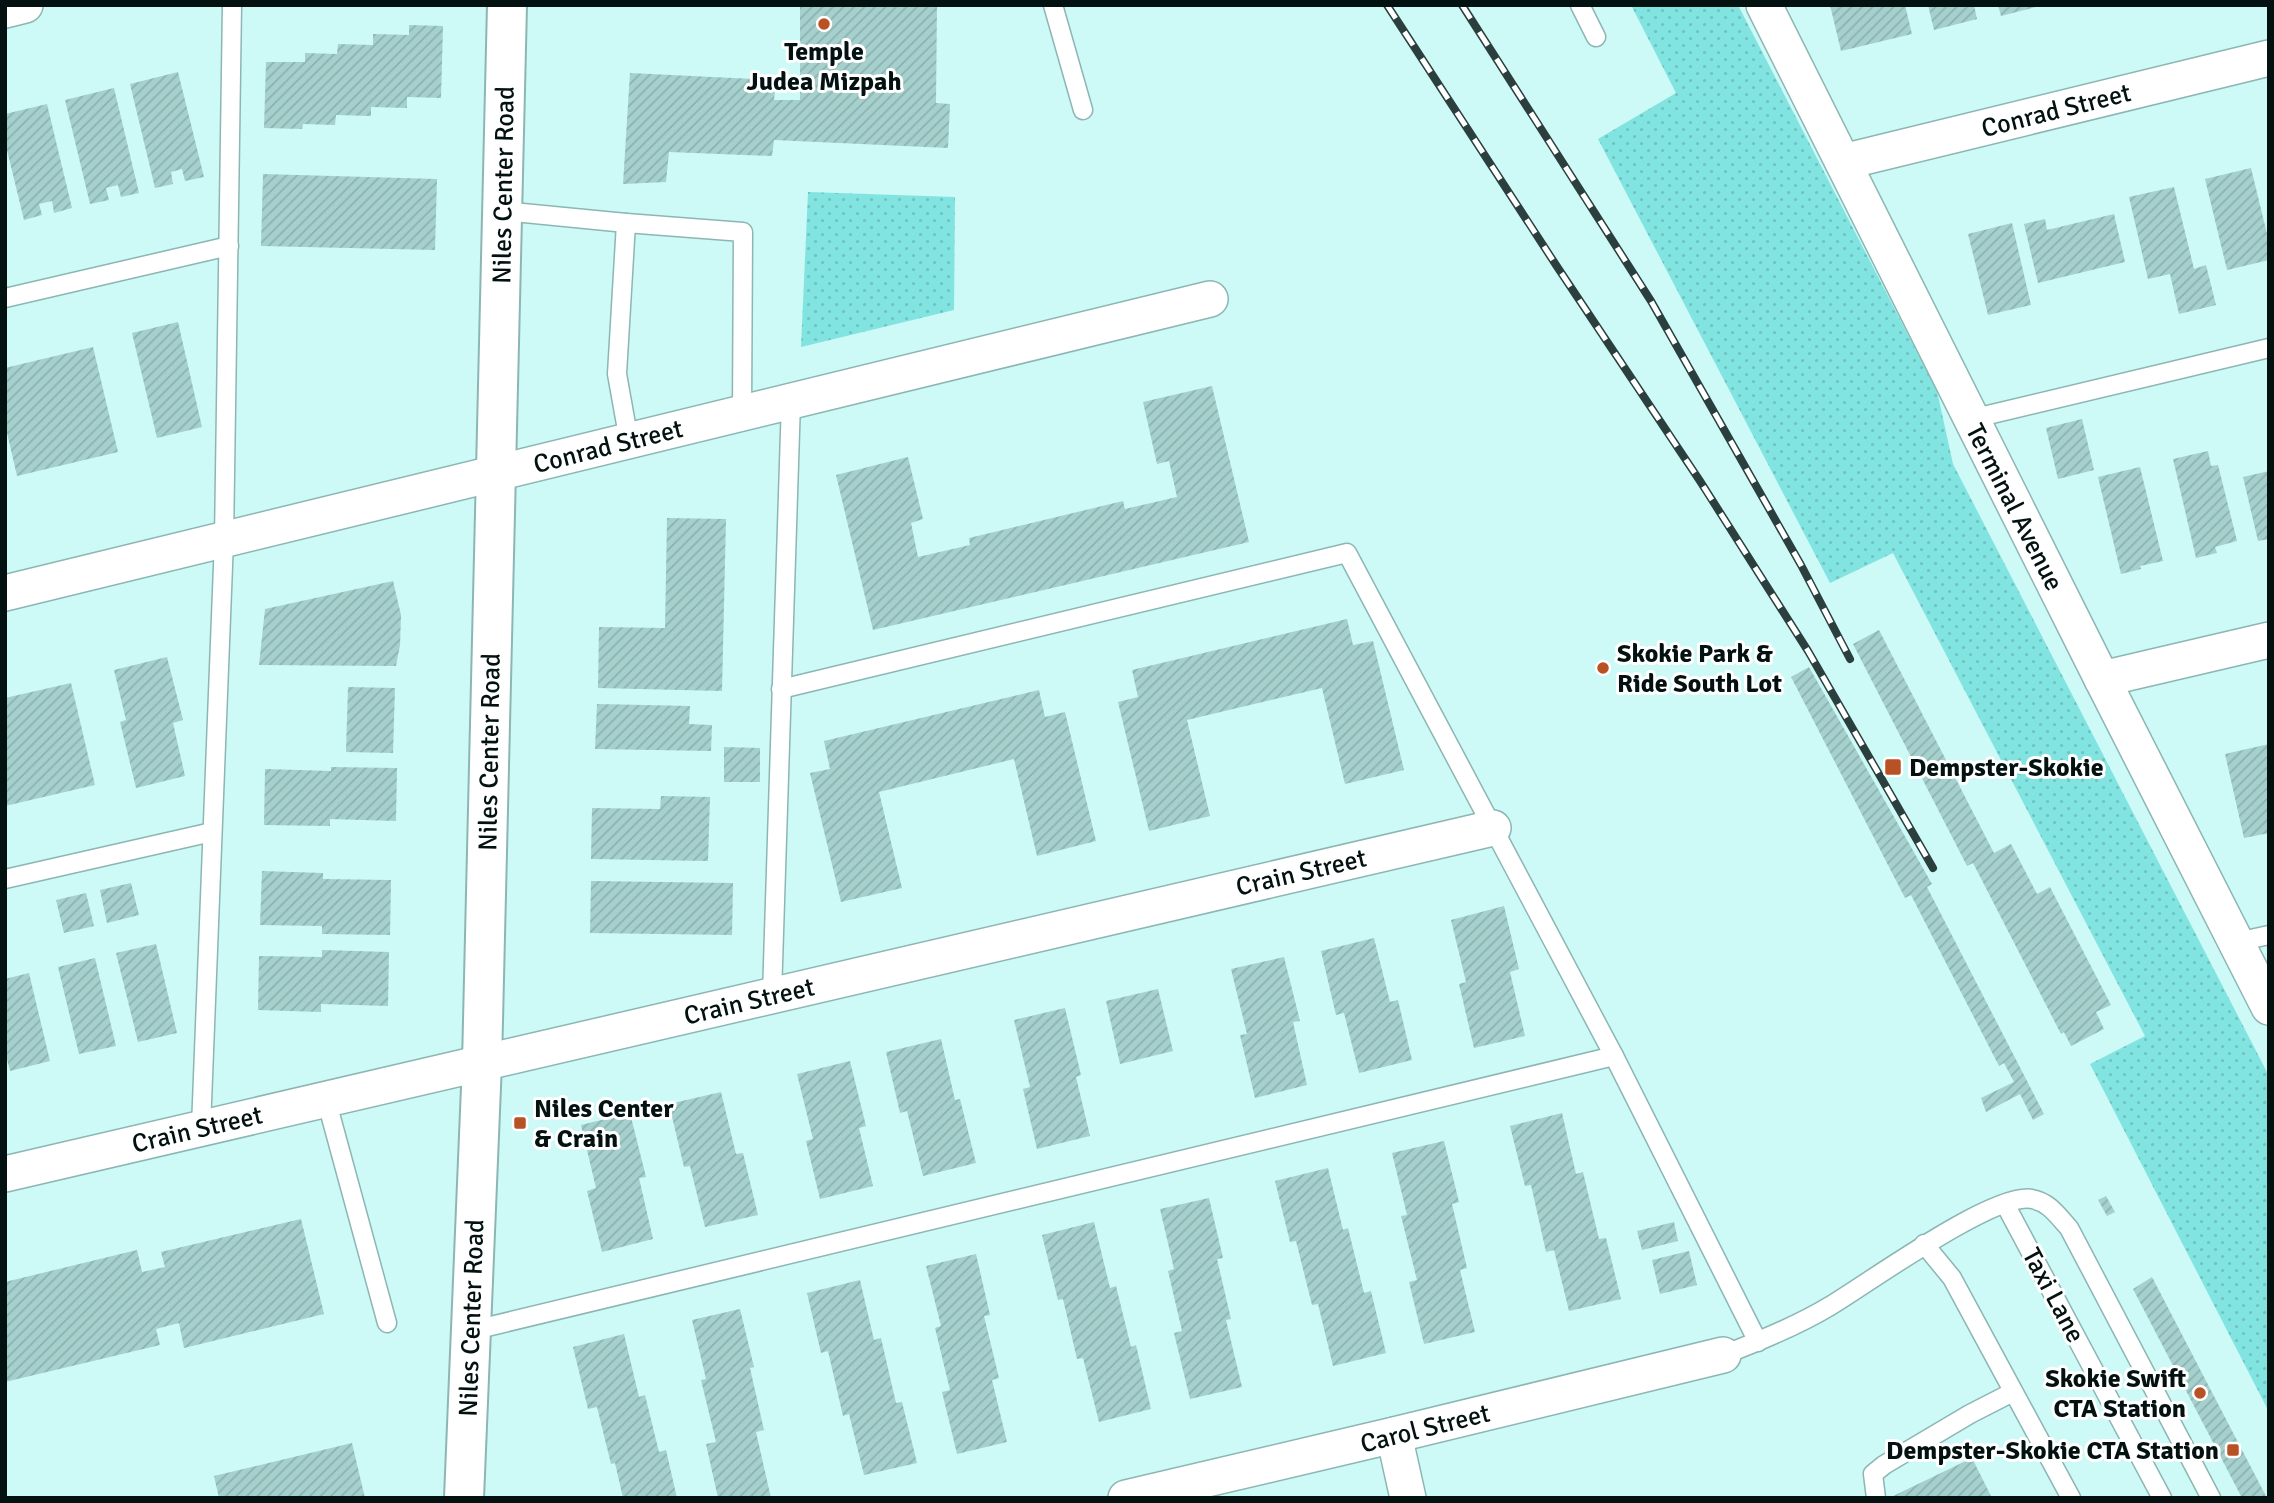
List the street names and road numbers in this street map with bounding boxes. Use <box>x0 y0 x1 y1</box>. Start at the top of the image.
street label: Conrad Street <box>1978 77 2134 145</box>
street label: Niles Center Road <box>486 86 522 284</box>
street label: Conrad Street <box>530 413 686 481</box>
street label: Terminal Avenue <box>1958 419 2070 596</box>
street label: Niles Center Road <box>472 653 508 851</box>
street label: Crain Street <box>1233 842 1370 904</box>
street label: Crain Street <box>681 971 818 1033</box>
street label: Crain Street <box>129 1099 266 1161</box>
street label: Niles Center Road <box>453 1219 491 1417</box>
street label: Taxi Lane <box>2015 1243 2091 1348</box>
street label: Carol Street <box>1357 1397 1493 1461</box>

